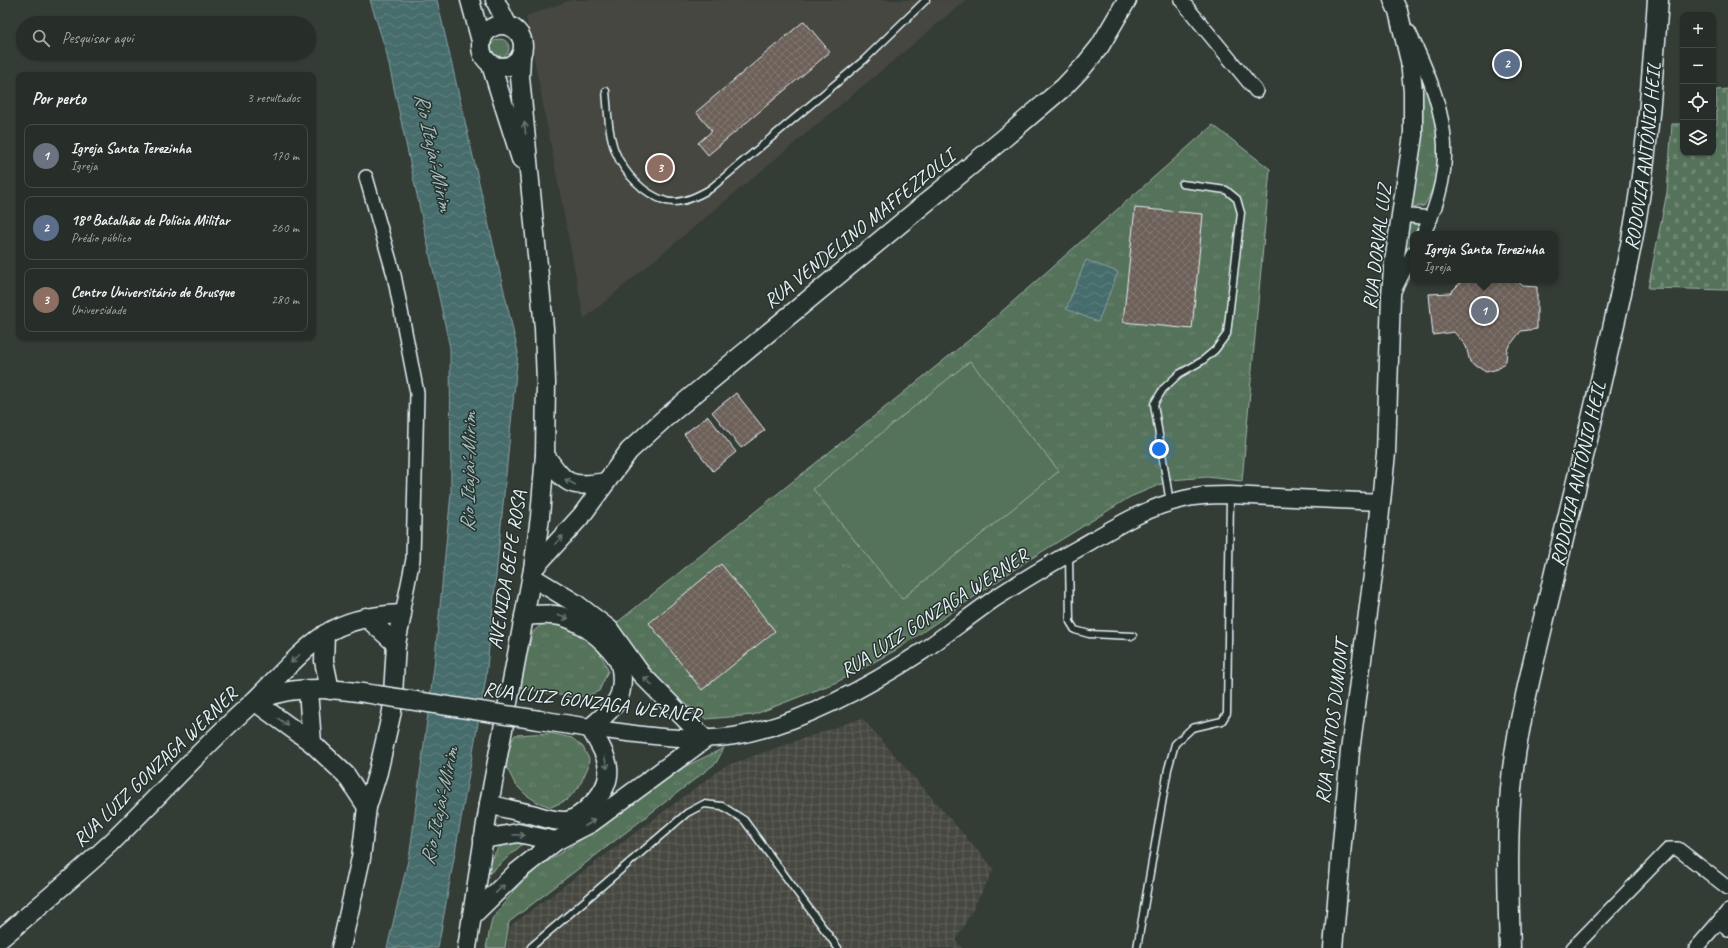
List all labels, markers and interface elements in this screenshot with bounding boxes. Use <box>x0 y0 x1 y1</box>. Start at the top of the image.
map controls <box>1680 12 1716 156</box>
button: + <box>1680 12 1716 48</box>
search box <box>16 16 316 60</box>
icon: search <box>30 27 52 49</box>
text: Pesquisar aqui <box>62 29 133 48</box>
button: − <box>1680 48 1716 84</box>
pin: 2 <box>1494 49 1520 79</box>
street label: RODOVIA ANTÔNIO HEIL <box>1618 61 1666 252</box>
button: locate <box>1680 84 1716 120</box>
text: Por perto <box>32 88 86 109</box>
text: 3 resultados <box>247 90 300 106</box>
water label: Rio Itajaí-Mirim <box>409 91 460 215</box>
button: layers <box>1680 120 1716 156</box>
one-way arrow <box>522 122 529 135</box>
text: Igreja Santa Terezinha <box>71 139 191 158</box>
street label: RUA VENDELINO MAFFEZZOLLI <box>758 141 963 314</box>
text: 1 <box>43 148 49 164</box>
text: 170 m <box>271 148 299 164</box>
pin: 3 <box>647 153 673 183</box>
text: Igreja <box>71 158 97 174</box>
street label: RUA DORVAL LUZ <box>1357 180 1397 311</box>
text: 18º Batalhão de Polícia Militar <box>71 211 230 230</box>
text: 2 <box>43 220 49 236</box>
text: 260 m <box>271 220 299 236</box>
text: Prédio público <box>71 230 131 246</box>
popup <box>1410 231 1558 283</box>
text: Igreja Santa Terezinha <box>1424 240 1544 259</box>
text: Igreja <box>1424 259 1451 275</box>
text: Centro Universitário de Brusque <box>71 283 234 302</box>
text: 3 <box>43 292 49 308</box>
text: 280 m <box>271 292 299 308</box>
pin: 1 <box>1471 296 1497 326</box>
text: Universidade <box>71 302 126 318</box>
street label: RODOVIA ANTÔNIO HEIL <box>1545 379 1612 569</box>
water label: Rio Itajaí-Mirim <box>454 410 482 532</box>
your location <box>1149 439 1169 459</box>
one-way arrow <box>564 478 576 485</box>
street label: AVENIDA BEPE ROSA <box>482 488 532 651</box>
one-way arrow <box>555 535 564 545</box>
street label: RUA LUIZ GONZAGA WERNER <box>835 542 1034 683</box>
one-way arrow <box>556 614 569 621</box>
street label: RUA SANTOS DUMONT <box>1310 634 1355 805</box>
one-way arrow <box>290 654 300 664</box>
street label: RUA LUIZ GONZAGA WERNER <box>482 676 704 728</box>
one-way arrow <box>643 676 653 686</box>
street label: RUA LUIZ GONZAGA WERNER <box>68 681 244 852</box>
one-way arrow <box>277 718 288 726</box>
water label: Rio Itajaí-Mirim <box>414 743 465 867</box>
one-way arrow <box>603 756 611 769</box>
one-way arrow <box>584 819 595 827</box>
one-way arrow <box>513 831 526 838</box>
one-way arrow <box>495 884 505 893</box>

